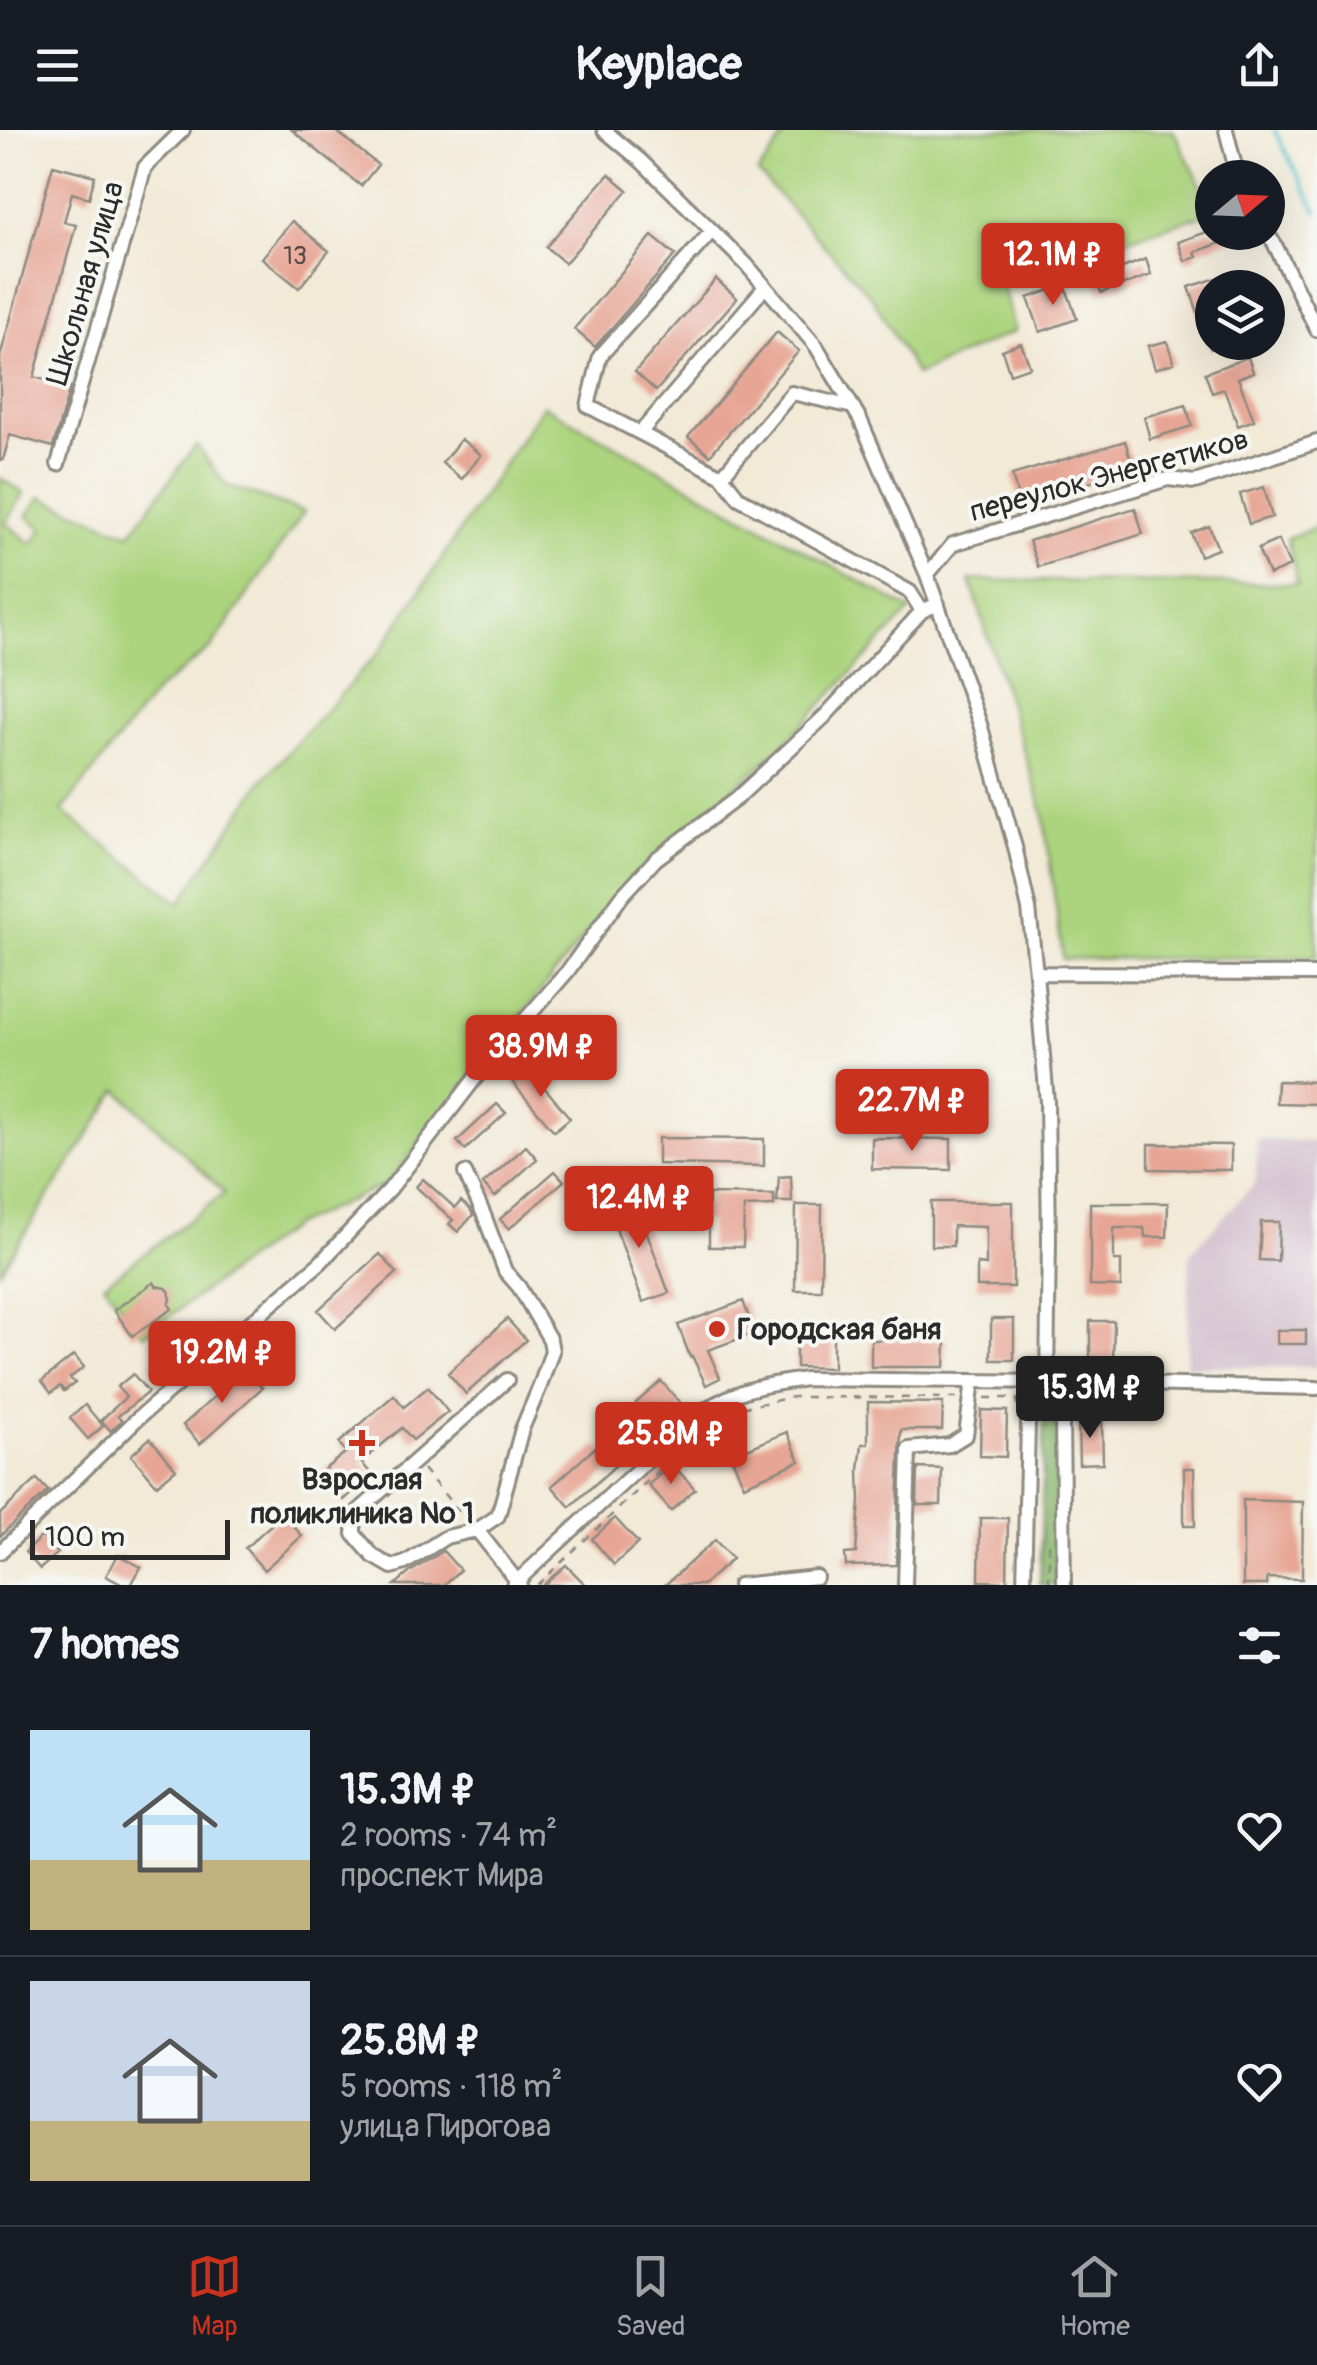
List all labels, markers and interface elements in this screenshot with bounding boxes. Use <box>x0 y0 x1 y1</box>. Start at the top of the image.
text: Keyplace <box>575 37 742 93</box>
icon: menu <box>30 38 85 93</box>
icon: share <box>1232 38 1287 93</box>
north arrow <box>1195 160 1285 250</box>
map controls <box>1195 160 1285 360</box>
street label: Школьная улица <box>39 177 132 389</box>
pin: 12.1M ₽ <box>961 223 1145 308</box>
text: 12.1M ₽ <box>1003 235 1103 275</box>
house number: 13 <box>283 241 307 272</box>
button: layers <box>1195 270 1285 360</box>
street label: переулок Энергетиков <box>966 420 1253 531</box>
pin: 38.9M ₽ <box>449 1015 633 1100</box>
text: 38.9M ₽ <box>488 1027 594 1067</box>
pin: 22.7M ₽ <box>820 1069 1004 1154</box>
text: 22.7M ₽ <box>858 1081 966 1121</box>
pin: 12.4M ₽ <box>547 1166 731 1251</box>
text: 12.4M ₽ <box>586 1178 692 1218</box>
place label: Городская баня <box>737 1311 941 1348</box>
marker: Городская баня <box>706 1318 728 1340</box>
pin: 19.2M ₽ <box>130 1321 314 1406</box>
text: 19.2M ₽ <box>170 1333 274 1373</box>
pin: 15.3M ₽ <box>998 1356 1182 1441</box>
text: 15.3M ₽ <box>1038 1368 1142 1408</box>
pin: 25.8M ₽ <box>579 1402 763 1487</box>
text: 25.8M ₽ <box>617 1414 725 1454</box>
marker: Взрослая поликлиника № 1 <box>349 1430 375 1456</box>
place label: Взрослая поликлиника № 1 <box>250 1461 474 1532</box>
scale bar <box>30 1515 230 1560</box>
text: 100 m <box>45 1520 125 1555</box>
icon: filters <box>1232 1618 1287 1673</box>
text: 7 homes <box>30 1619 179 1671</box>
text: 15.3M ₽ <box>340 1764 476 1816</box>
icon: home <box>110 1770 230 1890</box>
icon: heart <box>1232 1803 1287 1858</box>
text: 2 rooms · 74 m² <box>340 1816 557 1856</box>
text: проспект Мира <box>340 1856 544 1896</box>
text: 25.8M ₽ <box>340 2015 481 2067</box>
icon: home <box>110 2021 230 2141</box>
icon: heart <box>1232 2054 1287 2109</box>
text: 5 rooms · 118 m² <box>340 2067 562 2107</box>
text: улица Пирогова <box>340 2107 551 2147</box>
tab: Map <box>187 2249 242 2344</box>
tab: Saved <box>616 2249 685 2344</box>
tab: Home <box>1059 2249 1130 2344</box>

